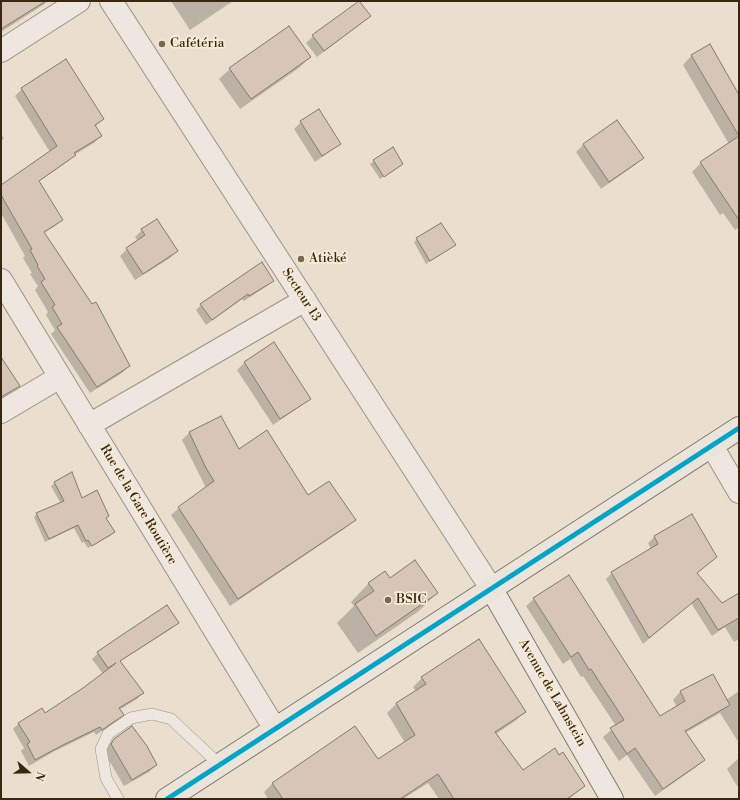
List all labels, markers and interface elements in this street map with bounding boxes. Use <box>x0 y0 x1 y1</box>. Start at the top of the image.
place label: Cafétéria <box>170 36 224 52</box>
marker: Cafétéria <box>157 39 167 49</box>
place label: Atièké <box>309 251 347 267</box>
marker: Atièké <box>296 254 306 264</box>
street label: Secteur 13 <box>278 266 324 324</box>
street label: Rue de la Gare Routière <box>96 442 180 568</box>
place label: BSIC <box>396 592 426 608</box>
marker: BSIC <box>383 595 393 605</box>
street label: Avenue de Lahnstein <box>515 636 589 750</box>
north arrow <box>8 752 48 792</box>
text: N <box>31 770 47 783</box>

